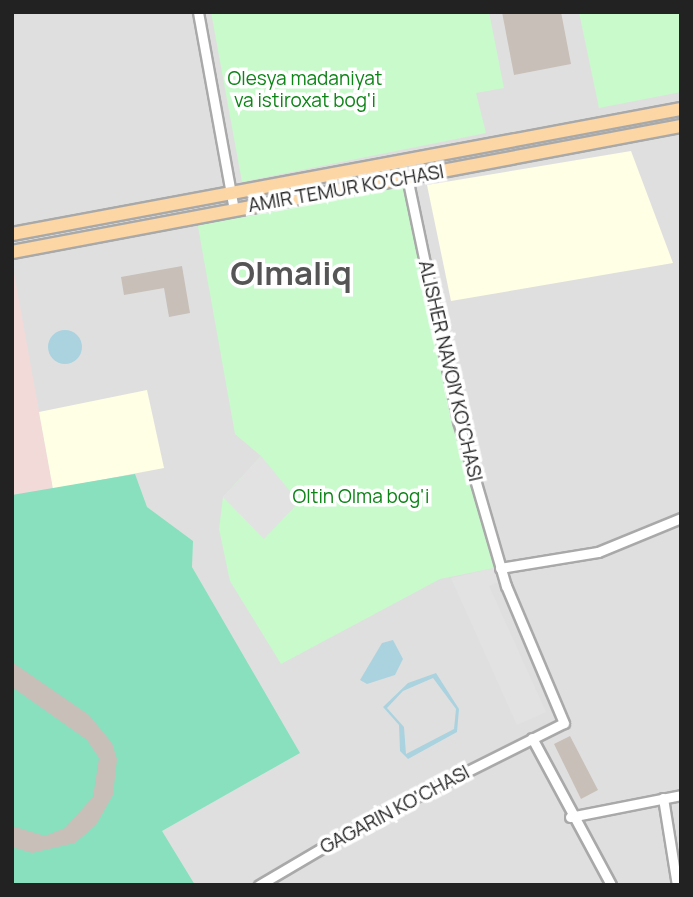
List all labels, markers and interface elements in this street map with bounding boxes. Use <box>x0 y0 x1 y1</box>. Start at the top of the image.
park label: Olesya madaniyat va istiroxat bog'i <box>228 68 382 112</box>
street label: AMIR TEMUR KO'CHASI <box>246 161 446 217</box>
district label: Olmaliq <box>230 253 352 293</box>
street label: ALISHER NAVOIY KO'CHASI <box>413 258 487 484</box>
park label: Oltin Olma bog'i <box>293 486 429 508</box>
street label: GAGARIN KO'CHASI <box>316 761 474 859</box>

